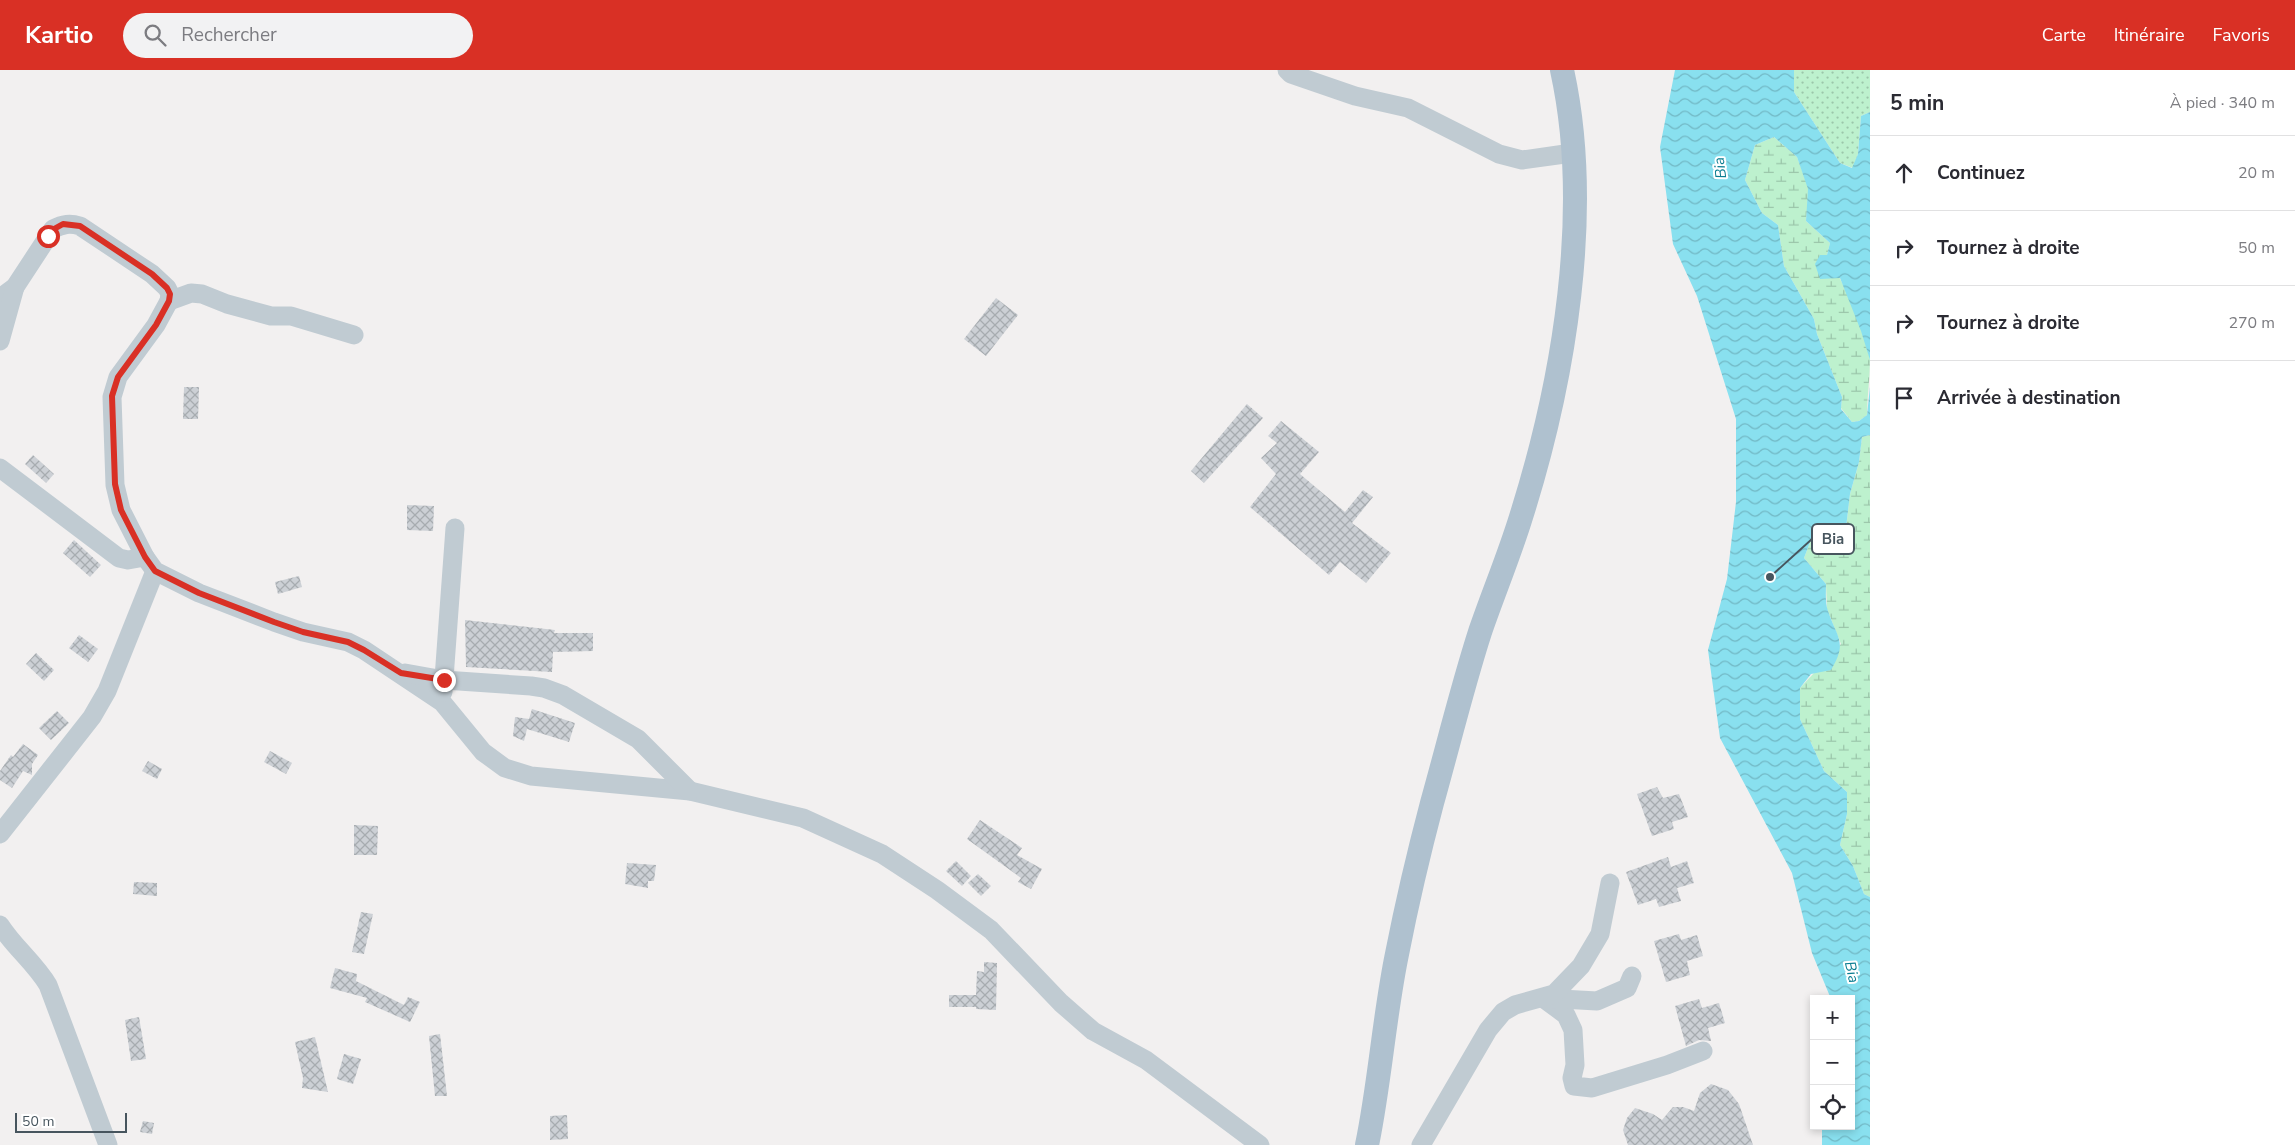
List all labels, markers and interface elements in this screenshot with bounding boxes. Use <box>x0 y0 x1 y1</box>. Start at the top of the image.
search box <box>123 13 473 58</box>
text: Kartio <box>25 19 93 51</box>
icon: search <box>141 21 169 49</box>
text: Rechercher <box>181 22 277 48</box>
text: Carte <box>2042 23 2086 47</box>
text: Itinéraire <box>2114 23 2185 47</box>
text: Favoris <box>2213 23 2270 47</box>
text: 5 min <box>1890 89 1944 117</box>
text: À pied · 340 m <box>2170 92 2275 114</box>
water label: Bia <box>1709 156 1731 180</box>
icon: ahead <box>1890 159 1918 187</box>
text: Continuez <box>1937 160 2025 186</box>
text: 20 m <box>2238 162 2275 184</box>
route start <box>37 225 60 248</box>
icon: right <box>1890 234 1918 262</box>
text: Tournez à droite <box>1937 235 2080 261</box>
text: 50 m <box>2238 237 2275 259</box>
icon: right <box>1890 309 1918 337</box>
text: Tournez à droite <box>1937 310 2080 336</box>
text: 270 m <box>2228 312 2275 334</box>
icon: arrive <box>1890 384 1918 412</box>
text: Arrivée à destination <box>1937 385 2121 411</box>
callout: Bia <box>1812 524 1854 554</box>
text: Bia <box>1822 529 1844 549</box>
route end <box>433 669 456 692</box>
water label: Bia <box>1840 959 1864 985</box>
map controls <box>1810 995 1855 1130</box>
button: + <box>1810 995 1855 1040</box>
button: − <box>1810 1040 1855 1085</box>
button: locate <box>1810 1085 1855 1130</box>
scale bar <box>15 1110 128 1133</box>
text: 50 m <box>22 1112 54 1131</box>

